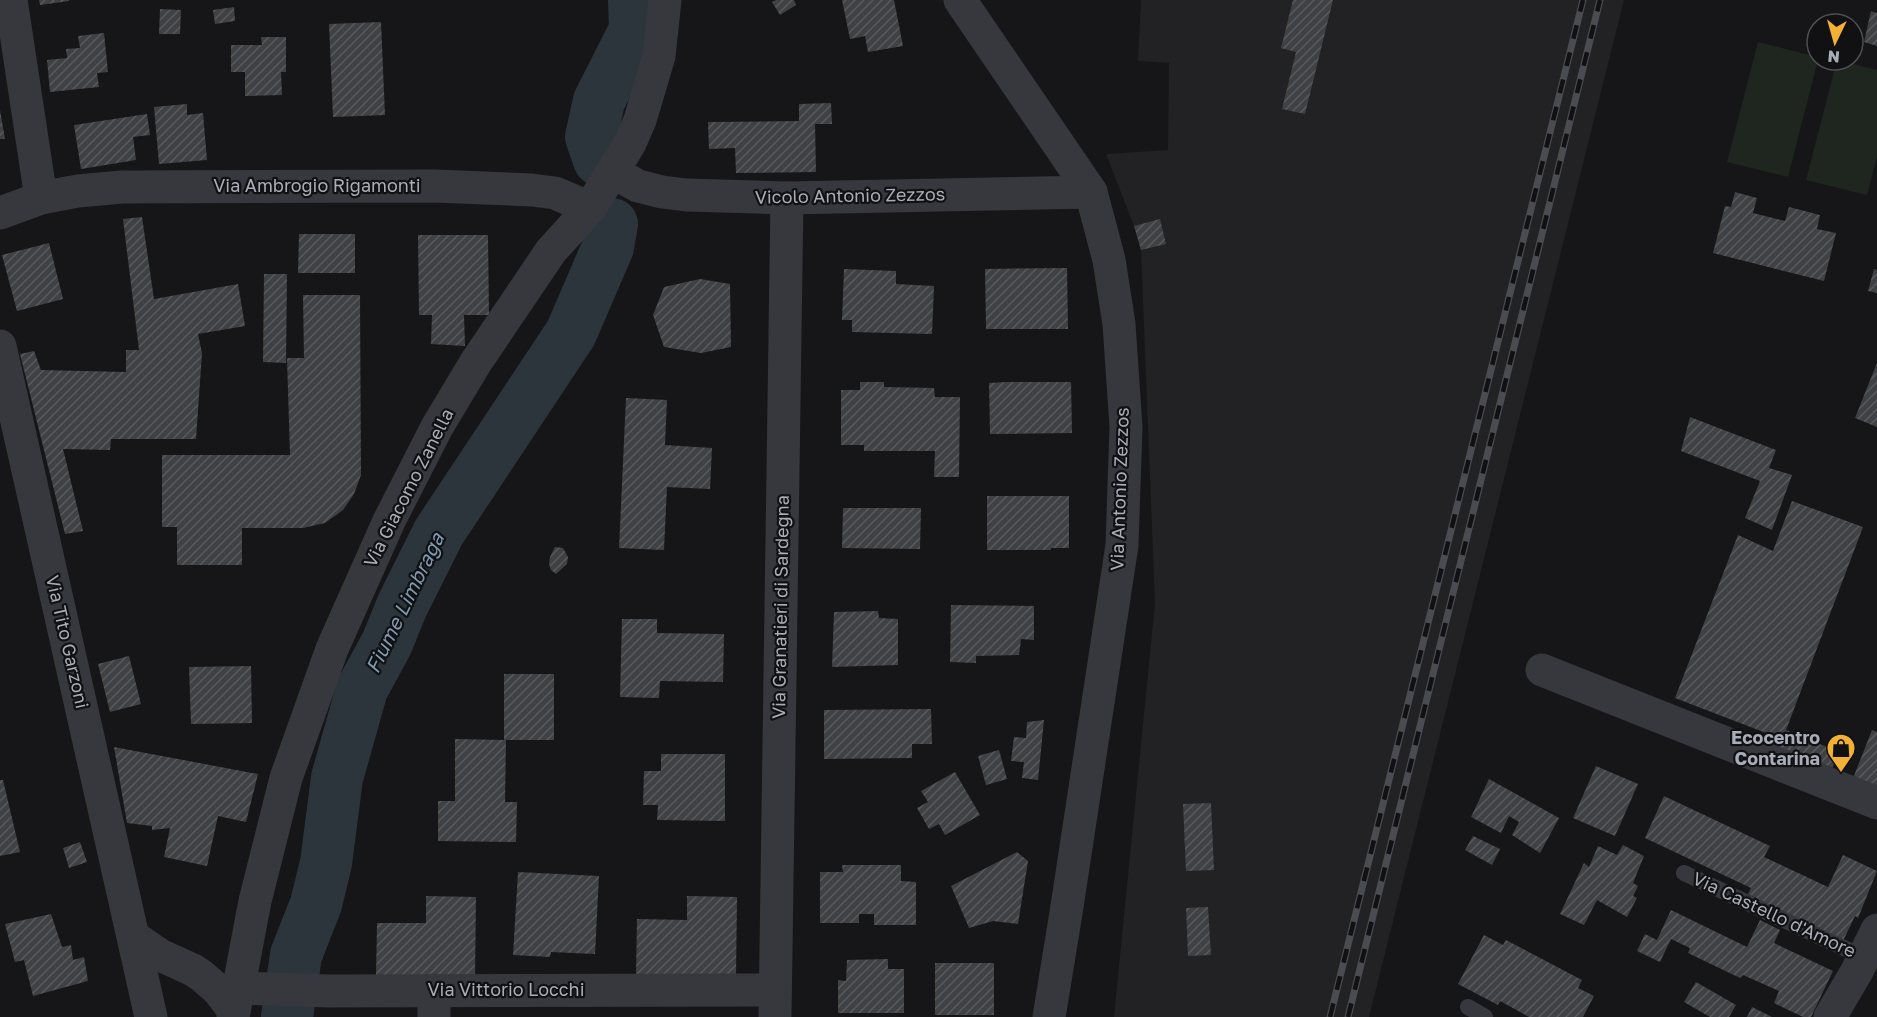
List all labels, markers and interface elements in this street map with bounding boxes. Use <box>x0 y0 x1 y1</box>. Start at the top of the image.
north arrow <box>1805 12 1865 72</box>
text: N <box>1827 46 1841 67</box>
street label: Via Ambrogio Rigamonti <box>213 174 421 196</box>
street label: Vicolo Antonio Zezzos <box>755 182 945 208</box>
street label: Via Giacomo Zanella <box>359 404 458 571</box>
street label: Via Antonio Zezzos <box>1105 407 1133 571</box>
street label: Via Granatieri di Sardegna <box>767 495 793 719</box>
water label: Fiume Limbraga <box>360 528 450 677</box>
street label: Via Tito Garzoni <box>42 573 94 710</box>
place label: Ecocentro Contarina <box>1731 726 1820 769</box>
shop icon: Ecocentro Contarina <box>1825 732 1857 774</box>
street label: Via Castello d'Amore <box>1689 867 1859 962</box>
street label: Via Vittorio Locchi <box>428 978 585 1000</box>

